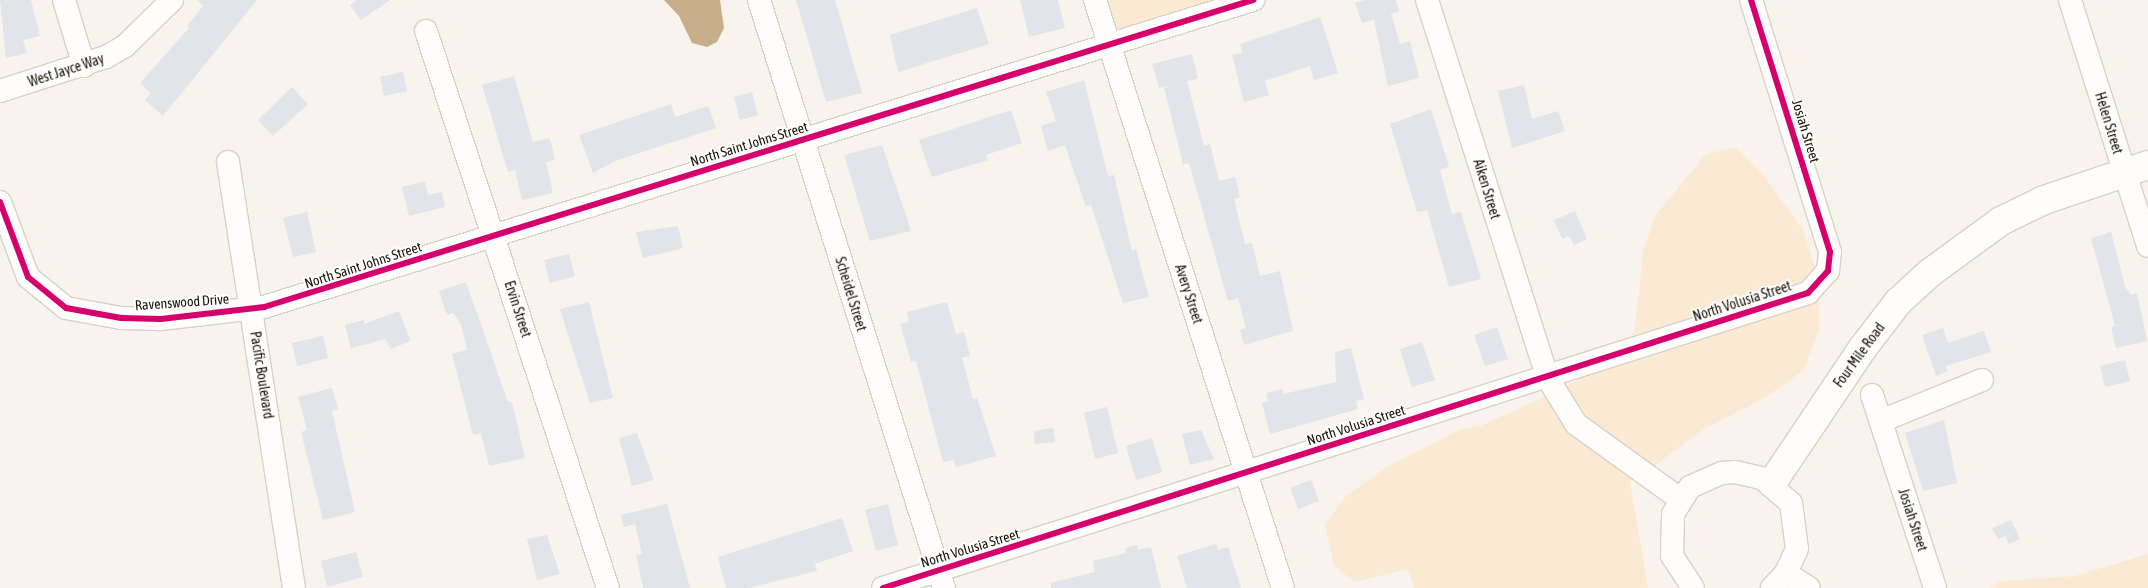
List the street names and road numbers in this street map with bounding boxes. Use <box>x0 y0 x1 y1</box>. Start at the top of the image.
street label: West Jayce Way <box>26 50 106 90</box>
street label: Helen Street <box>2092 90 2126 156</box>
street label: Josiah Street <box>1788 97 1824 165</box>
street label: North Saint Johns Street <box>688 118 810 170</box>
street label: Aiken Street <box>1470 157 1504 221</box>
street label: North Saint Johns Street <box>302 238 424 292</box>
street label: Scheidel Street <box>832 255 870 333</box>
street label: Avery Street <box>1172 262 1206 326</box>
street label: North Volusia Street <box>1691 277 1793 325</box>
street label: Ervin Street <box>501 279 535 339</box>
street label: Ravenswood Drive <box>134 290 230 314</box>
street label: Four Mile Road <box>1830 319 1888 391</box>
street label: Pacific Boulevard <box>247 330 277 420</box>
street label: North Volusia Street <box>1305 401 1407 449</box>
street label: Josiah Street <box>1895 486 1931 554</box>
street label: North Volusia Street <box>919 525 1021 571</box>

